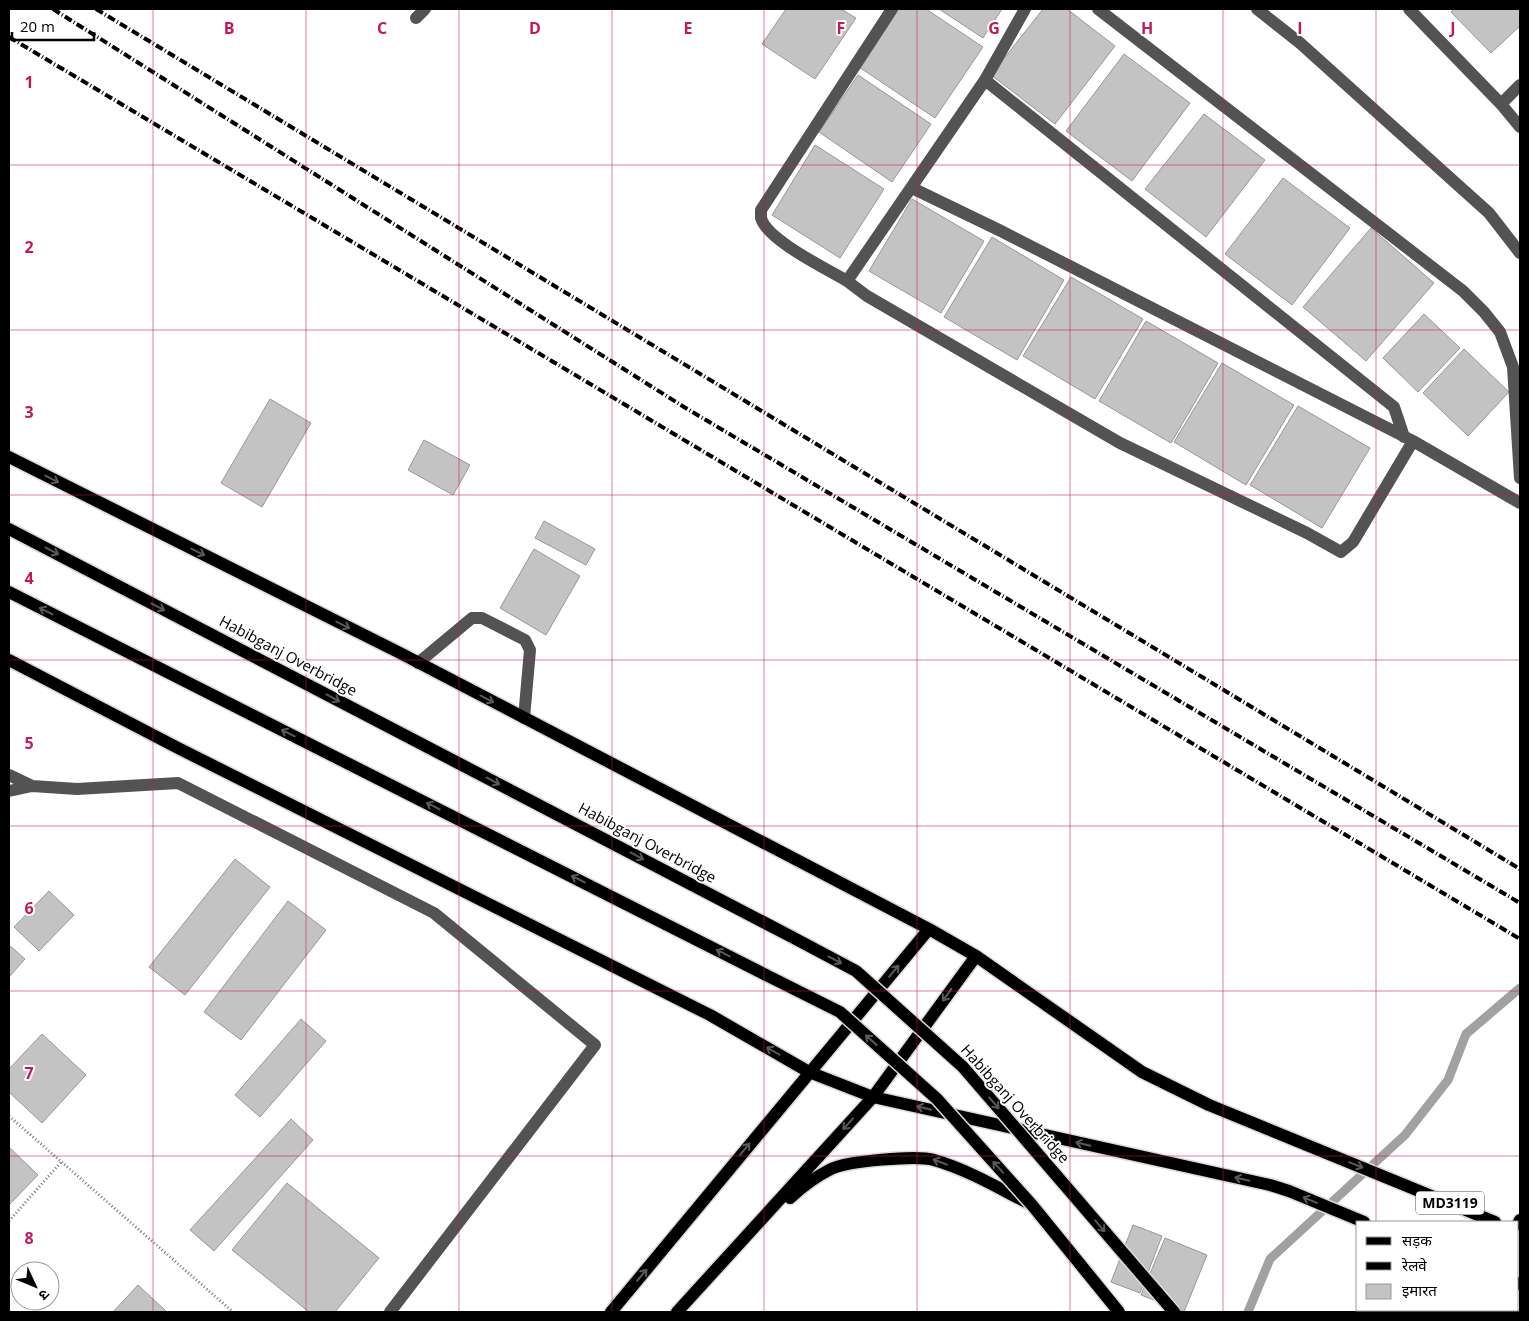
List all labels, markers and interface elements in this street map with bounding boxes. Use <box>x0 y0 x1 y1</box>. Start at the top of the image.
scale bar <box>12 10 95 42</box>
text: 20 m <box>20 16 55 36</box>
text: B <box>224 17 234 39</box>
text: C <box>377 17 387 39</box>
text: D <box>529 17 541 39</box>
text: E <box>684 17 693 39</box>
text: F <box>837 17 845 39</box>
text: G <box>988 17 1000 39</box>
text: H <box>1141 17 1153 39</box>
text: I <box>1297 17 1303 39</box>
text: J <box>1448 17 1456 39</box>
text: 1 <box>24 71 34 93</box>
text: 2 <box>24 236 34 258</box>
text: 3 <box>24 401 34 423</box>
one-way arrow <box>44 475 59 484</box>
one-way arrow <box>44 547 59 556</box>
one-way arrow <box>190 547 205 557</box>
text: 4 <box>24 567 34 589</box>
one-way arrow <box>150 603 165 612</box>
one-way arrow <box>39 606 54 615</box>
street label: Habibganj Overbridge <box>216 610 361 700</box>
one-way arrow <box>335 621 350 630</box>
one-way arrow <box>325 694 340 703</box>
one-way arrow <box>480 694 495 704</box>
one-way arrow <box>281 728 296 737</box>
text: 5 <box>24 732 34 754</box>
one-way arrow <box>485 776 500 786</box>
street label: Habibganj Overbridge <box>575 797 720 887</box>
one-way arrow <box>426 801 441 810</box>
one-way arrow <box>629 852 644 861</box>
one-way arrow <box>571 874 586 883</box>
text: 6 <box>24 897 34 919</box>
one-way arrow <box>716 948 731 957</box>
one-way arrow <box>827 956 842 965</box>
one-way arrow <box>889 965 900 978</box>
one-way arrow <box>942 988 952 1002</box>
one-way arrow <box>865 1034 878 1046</box>
street label: Habibganj Overbridge <box>957 1040 1075 1167</box>
one-way arrow <box>767 1046 781 1056</box>
text: 7 <box>24 1062 34 1084</box>
one-way arrow <box>988 1096 1000 1109</box>
one-way arrow <box>917 1103 933 1112</box>
one-way arrow <box>843 1117 854 1130</box>
one-way arrow <box>1075 1138 1091 1148</box>
one-way arrow <box>740 1143 751 1156</box>
one-way arrow <box>933 1157 949 1166</box>
one-way arrow <box>992 1161 1004 1174</box>
one-way arrow <box>1348 1161 1363 1170</box>
one-way arrow <box>1234 1174 1250 1183</box>
road number: MD3119 <box>1416 1192 1484 1214</box>
one-way arrow <box>1303 1195 1318 1204</box>
one-way arrow <box>1094 1219 1105 1232</box>
legend <box>1356 1221 1519 1311</box>
text: 8 <box>24 1227 34 1249</box>
text: सड़क <box>1402 1230 1432 1250</box>
text: रेलवे <box>1401 1255 1427 1275</box>
north arrow <box>10 1261 60 1311</box>
one-way arrow <box>636 1268 647 1281</box>
text: इमारत <box>1402 1280 1437 1300</box>
text: उ <box>34 1286 54 1306</box>

